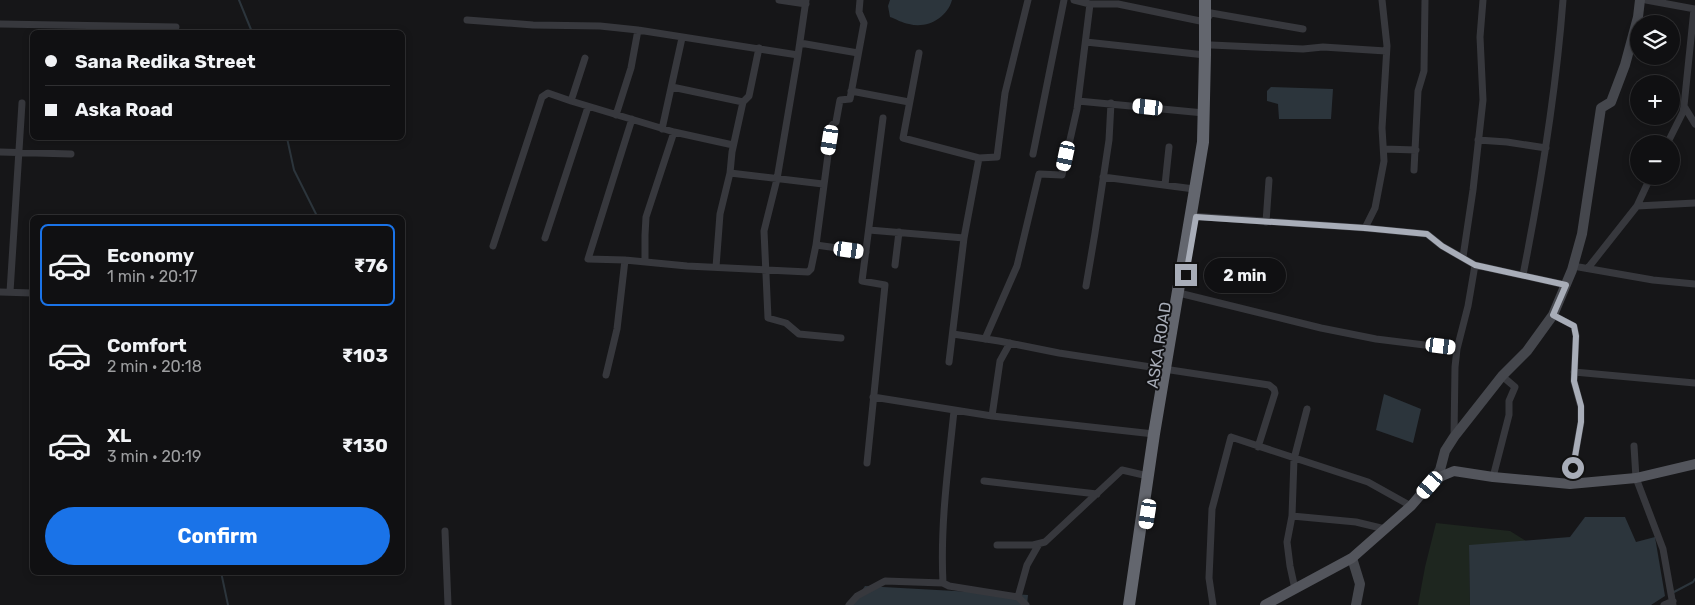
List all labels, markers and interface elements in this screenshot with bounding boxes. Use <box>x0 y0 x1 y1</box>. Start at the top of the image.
map controls <box>1630 15 1680 185</box>
button: layers <box>1630 15 1680 65</box>
text: Sana Redika Street <box>75 50 256 73</box>
button: + <box>1630 75 1680 125</box>
text: Aska Road <box>75 98 173 121</box>
car <box>1132 98 1163 116</box>
car <box>820 124 839 156</box>
button: − <box>1630 135 1680 185</box>
car <box>1055 140 1076 172</box>
car <box>833 240 864 260</box>
icon: car <box>47 243 92 288</box>
text: Economy <box>107 244 194 267</box>
text: ₹76 <box>354 254 388 277</box>
callout: 2 min <box>1204 258 1286 292</box>
route end <box>1175 264 1197 286</box>
text: 2 min <box>1223 266 1267 285</box>
text: 1 min · 20:17 <box>107 267 197 286</box>
street label: ASKA ROAD <box>1143 300 1175 390</box>
icon: car <box>47 333 92 378</box>
text: Comfort <box>107 334 187 357</box>
car <box>1425 337 1456 355</box>
text: ₹103 <box>342 344 388 367</box>
text: 2 min · 20:18 <box>107 357 202 376</box>
icon: car <box>47 423 92 468</box>
text: XL <box>107 424 131 447</box>
text: ₹130 <box>342 434 388 457</box>
text: 3 min · 20:19 <box>107 447 201 466</box>
route start <box>1562 457 1584 479</box>
car <box>1414 469 1445 501</box>
car <box>1138 498 1157 530</box>
button: Confirm <box>45 507 390 565</box>

